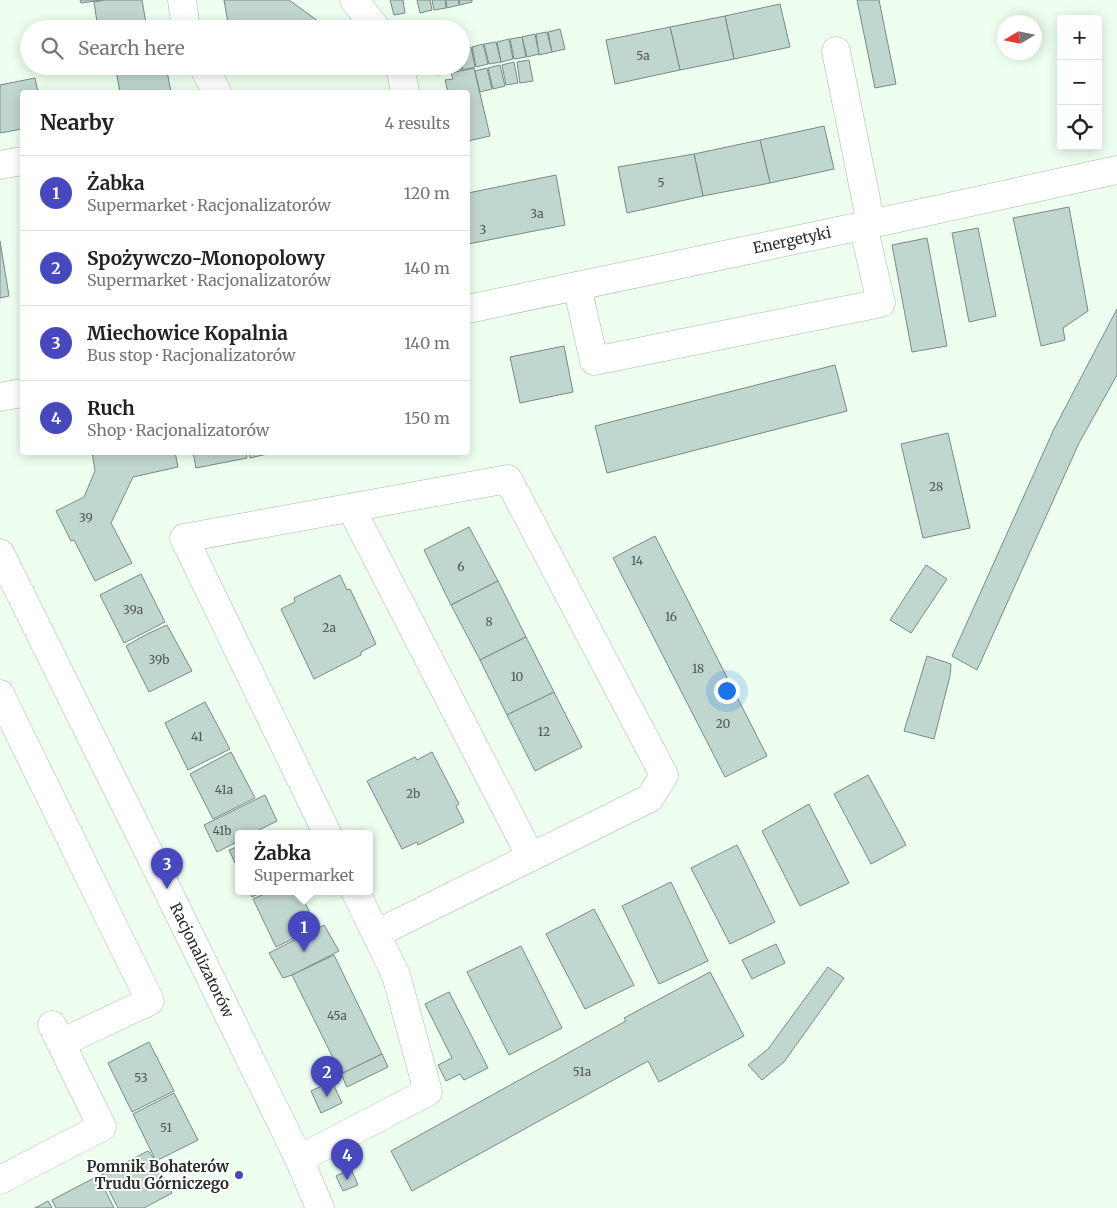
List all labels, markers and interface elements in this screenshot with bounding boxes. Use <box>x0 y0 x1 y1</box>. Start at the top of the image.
north arrow <box>997 15 1042 60</box>
map controls <box>1057 15 1102 150</box>
button: + <box>1057 15 1102 60</box>
search box <box>20 20 470 75</box>
icon: search <box>38 34 66 62</box>
text: Search here <box>78 36 185 60</box>
house number: 5a <box>636 48 650 63</box>
button: − <box>1057 60 1102 105</box>
button: locate <box>1057 105 1102 150</box>
text: Nearby <box>40 109 114 136</box>
text: 4 results <box>384 113 450 133</box>
text: Żabka <box>87 171 145 195</box>
house number: 5 <box>657 175 665 190</box>
text: 1 <box>52 183 60 203</box>
text: 120 m <box>404 183 450 203</box>
text: Supermarket · Racjonalizatorów <box>87 195 331 215</box>
house number: 3a <box>530 206 544 221</box>
house number: 3 <box>480 222 487 237</box>
street label: Energetyki <box>751 222 833 258</box>
text: Spożywczo-Monopolowy <box>87 246 325 270</box>
text: 2 <box>51 258 61 278</box>
text: 140 m <box>404 258 450 278</box>
text: Supermarket · Racjonalizatorów <box>87 270 331 290</box>
text: Miechowice Kopalnia <box>87 321 288 345</box>
text: 3 <box>51 333 61 353</box>
text: 140 m <box>404 333 450 353</box>
text: Bus stop · Racjonalizatorów <box>87 345 295 365</box>
text: Ruch <box>87 396 135 420</box>
text: 4 <box>51 408 61 428</box>
text: 150 m <box>404 408 450 428</box>
text: Shop · Racjonalizatorów <box>87 420 269 440</box>
house number: 28 <box>929 479 943 494</box>
house number: 39 <box>79 510 93 525</box>
house number: 14 <box>631 553 644 568</box>
house number: 6 <box>457 559 465 574</box>
house number: 39a <box>123 602 144 617</box>
house number: 16 <box>665 609 677 624</box>
house number: 8 <box>485 614 493 629</box>
house number: 2a <box>322 620 336 635</box>
house number: 39b <box>149 652 169 667</box>
house number: 18 <box>692 661 704 676</box>
house number: 10 <box>511 669 524 684</box>
your location <box>714 678 740 704</box>
house number: 20 <box>716 716 731 731</box>
house number: 12 <box>538 724 550 739</box>
house number: 41 <box>191 729 204 744</box>
house number: 41a <box>215 782 234 797</box>
house number: 2b <box>406 786 420 801</box>
house number: 41b <box>213 823 231 838</box>
popup <box>235 830 373 895</box>
text: Żabka <box>254 841 311 865</box>
pin: 3 <box>151 848 183 889</box>
text: Supermarket <box>254 865 354 885</box>
street label: Racjonalizatorów <box>166 899 238 1021</box>
pin: 1 <box>288 911 320 952</box>
house number: 45a <box>327 1008 347 1023</box>
pin: 2 <box>311 1056 343 1097</box>
house number: 51a <box>573 1064 592 1079</box>
house number: 53 <box>134 1070 148 1085</box>
house number: 51 <box>160 1120 172 1135</box>
pin: 4 <box>331 1139 363 1180</box>
place label: Pomnik Bohaterów Trudu Górniczego <box>87 1157 230 1193</box>
marker: Pomnik Bohaterów Trudu Górniczego <box>233 1169 245 1181</box>

